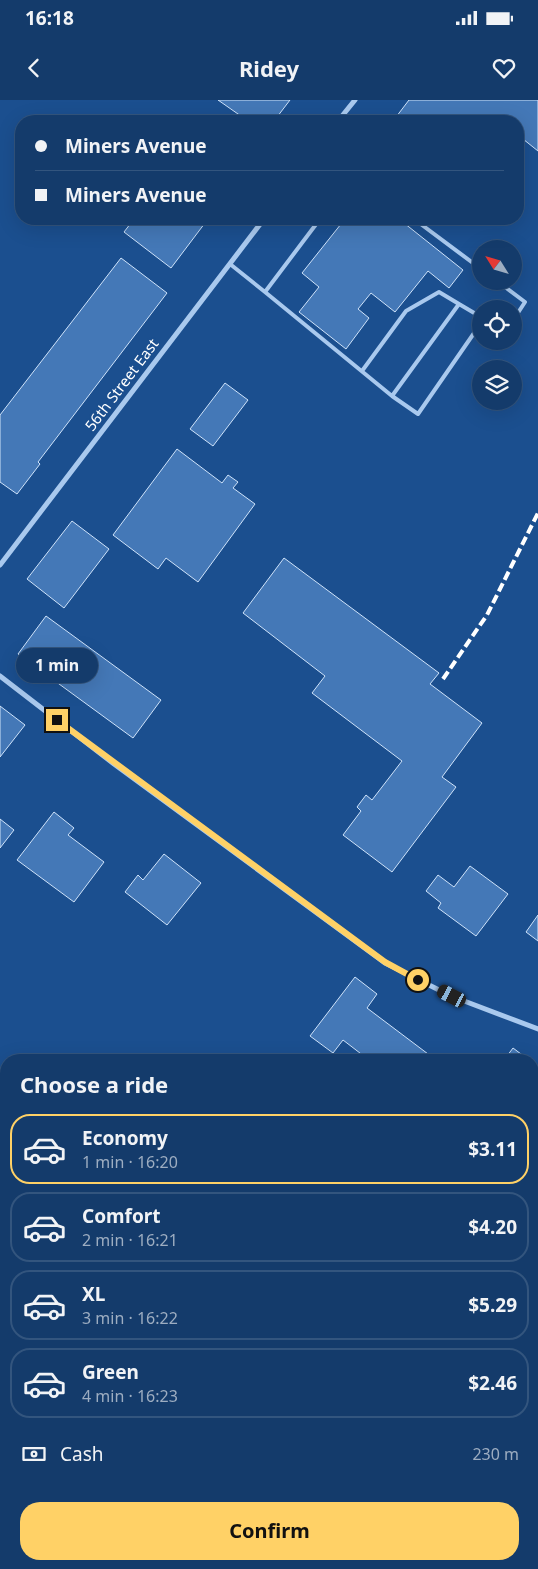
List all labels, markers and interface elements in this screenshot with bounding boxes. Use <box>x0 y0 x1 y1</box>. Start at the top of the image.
text: 16:18 <box>25 5 74 31</box>
text: Ridey <box>239 53 299 83</box>
icon: back <box>20 54 48 82</box>
icon: heart <box>490 54 518 82</box>
text: Miners Avenue <box>65 133 207 159</box>
text: Miners Avenue <box>65 182 207 208</box>
north arrow <box>472 240 522 290</box>
map controls <box>472 240 522 410</box>
button: locate <box>472 300 522 350</box>
street label: 56th Street East <box>80 334 163 435</box>
button: layers <box>472 360 522 410</box>
callout: 1 min <box>16 648 98 682</box>
text: 1 min <box>35 654 79 676</box>
route end <box>46 709 68 731</box>
route start <box>407 969 429 991</box>
car <box>435 983 468 1009</box>
text: Choose a ride <box>20 1069 168 1099</box>
text: Economy <box>82 1125 168 1151</box>
icon: car <box>22 1127 67 1172</box>
text: $3.11 <box>468 1136 517 1162</box>
text: 1 min · 16:20 <box>82 1151 178 1173</box>
text: Comfort <box>82 1203 161 1229</box>
icon: car <box>22 1205 67 1250</box>
text: $4.20 <box>468 1214 517 1240</box>
text: 2 min · 16:21 <box>82 1229 178 1251</box>
text: XL <box>82 1281 105 1307</box>
icon: car <box>22 1283 67 1328</box>
text: $5.29 <box>468 1292 517 1318</box>
text: 3 min · 16:22 <box>82 1307 178 1329</box>
text: Green <box>82 1359 139 1385</box>
icon: car <box>22 1361 67 1406</box>
text: $2.46 <box>468 1370 517 1396</box>
text: 4 min · 16:23 <box>82 1385 178 1407</box>
icon: cash <box>20 1440 48 1468</box>
text: Cash <box>60 1441 104 1467</box>
text: 230 m <box>472 1443 519 1465</box>
button: Confirm <box>20 1502 519 1560</box>

